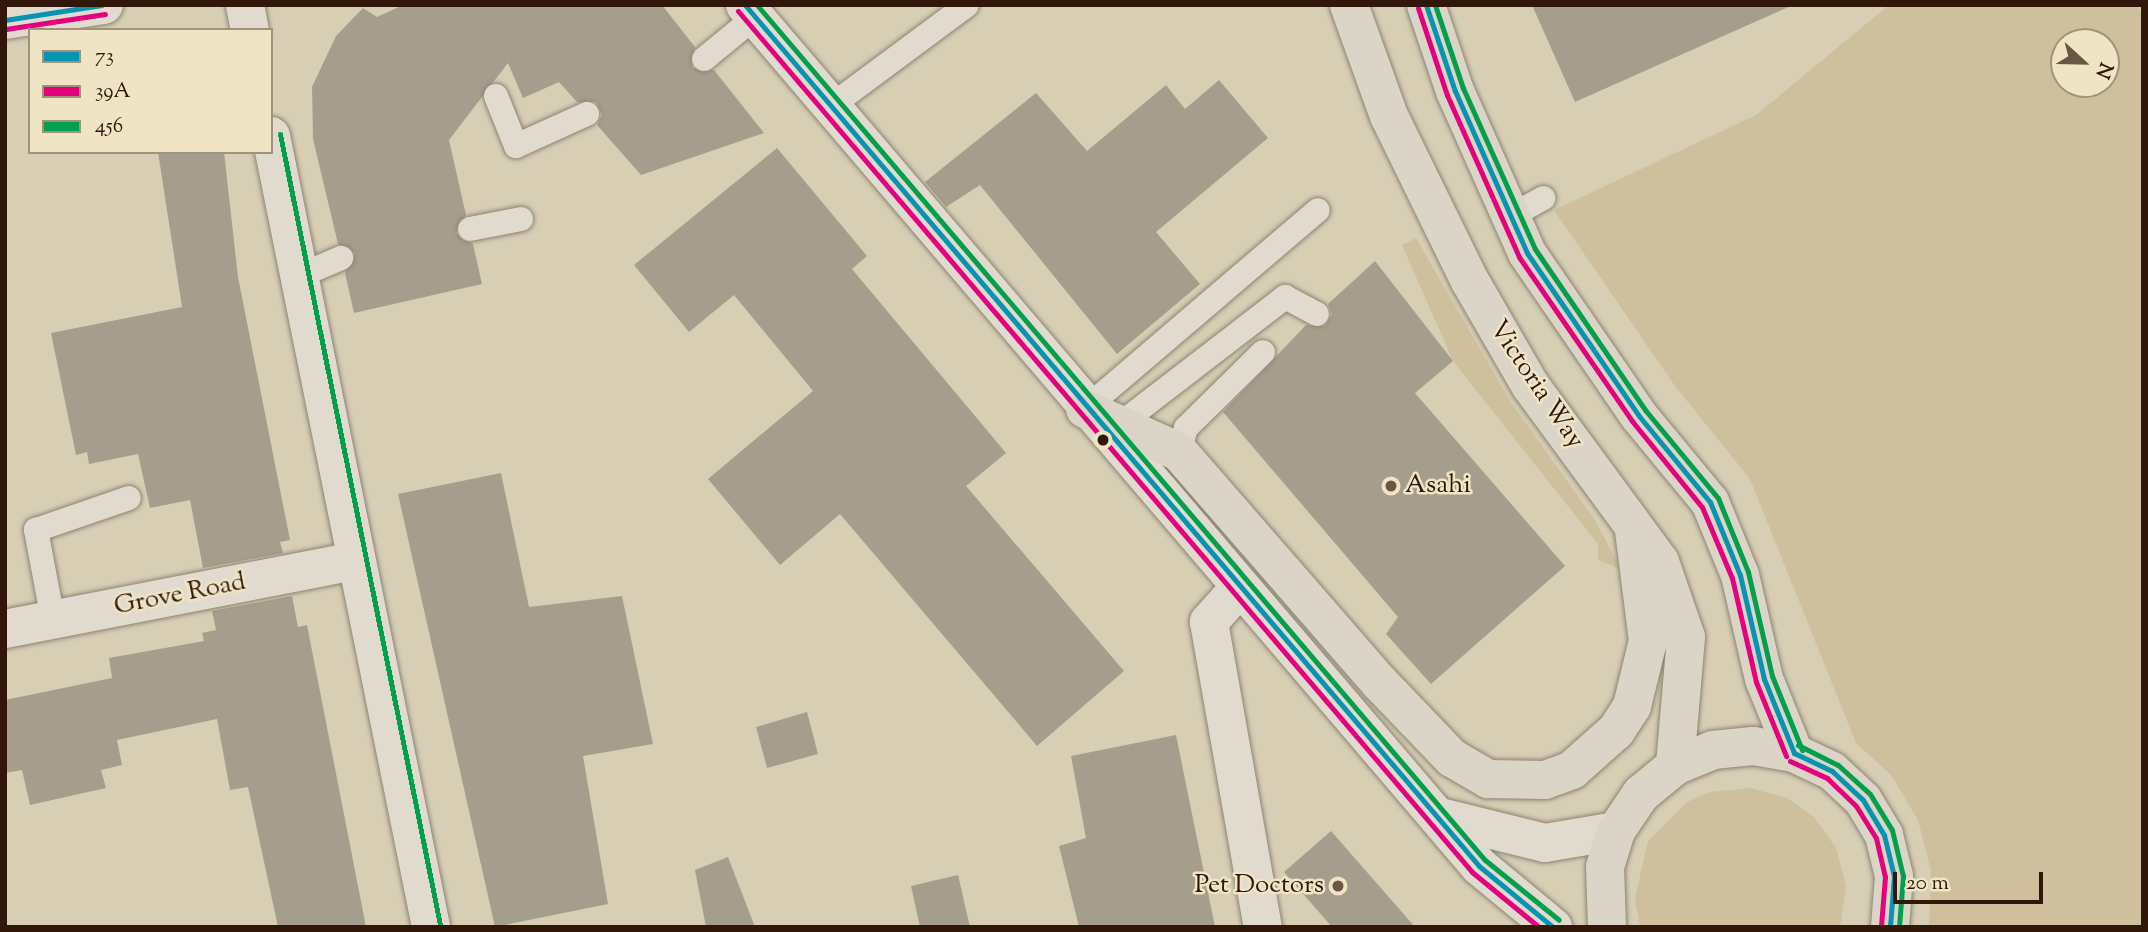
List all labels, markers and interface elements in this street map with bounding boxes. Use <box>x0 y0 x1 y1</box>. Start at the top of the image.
legend <box>28 28 273 154</box>
north arrow <box>2050 28 2120 98</box>
text: 73 <box>95 42 114 72</box>
text: N <box>2088 58 2118 82</box>
text: 39A <box>95 77 131 107</box>
text: 456 <box>95 112 123 142</box>
street label: Victoria Way <box>1482 315 1590 455</box>
unlabelled marker <box>1096 433 1110 447</box>
place label: Asahi <box>1405 470 1471 502</box>
marker: Asahi <box>1383 478 1399 494</box>
street label: Grove Road <box>112 567 248 623</box>
scale bar <box>1896 858 2046 902</box>
text: 20 m <box>1906 869 1949 899</box>
place label: Pet Doctors <box>1195 870 1324 902</box>
marker: Pet Doctors <box>1330 878 1346 894</box>

